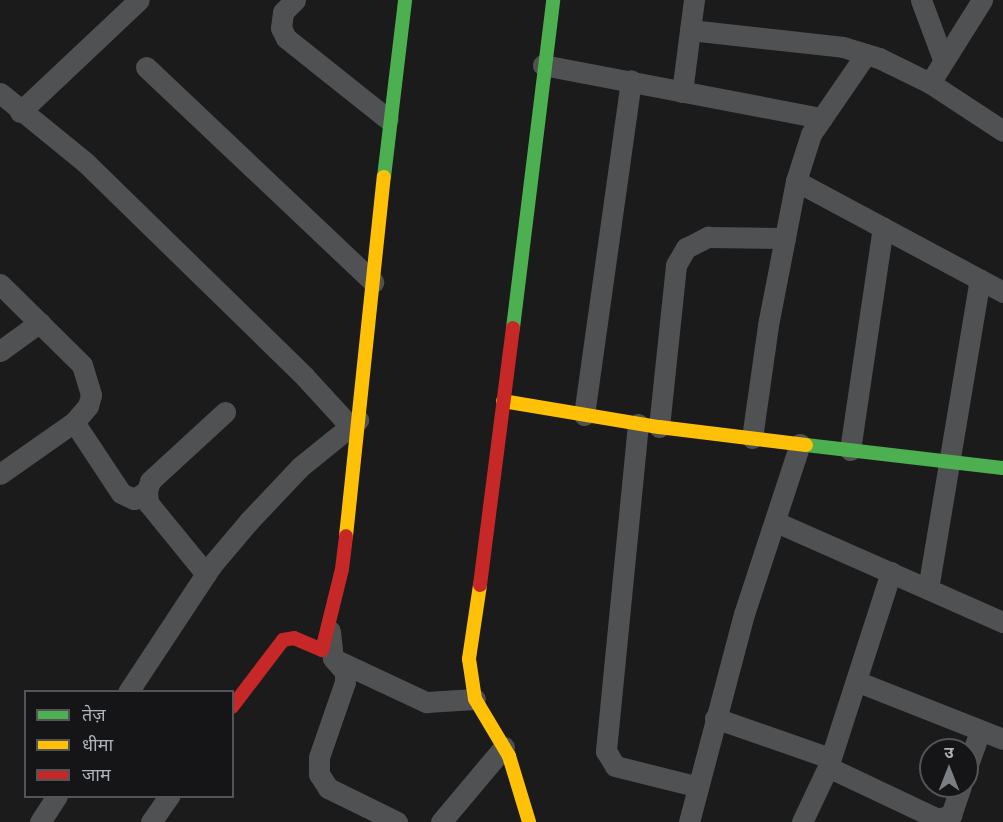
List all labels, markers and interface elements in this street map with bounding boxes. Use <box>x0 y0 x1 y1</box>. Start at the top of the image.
legend <box>24 690 234 798</box>
text: तेज़ <box>82 703 106 725</box>
text: धीमा <box>82 733 113 755</box>
north arrow <box>919 738 979 798</box>
text: उ <box>944 742 954 761</box>
text: जाम <box>82 763 111 785</box>

